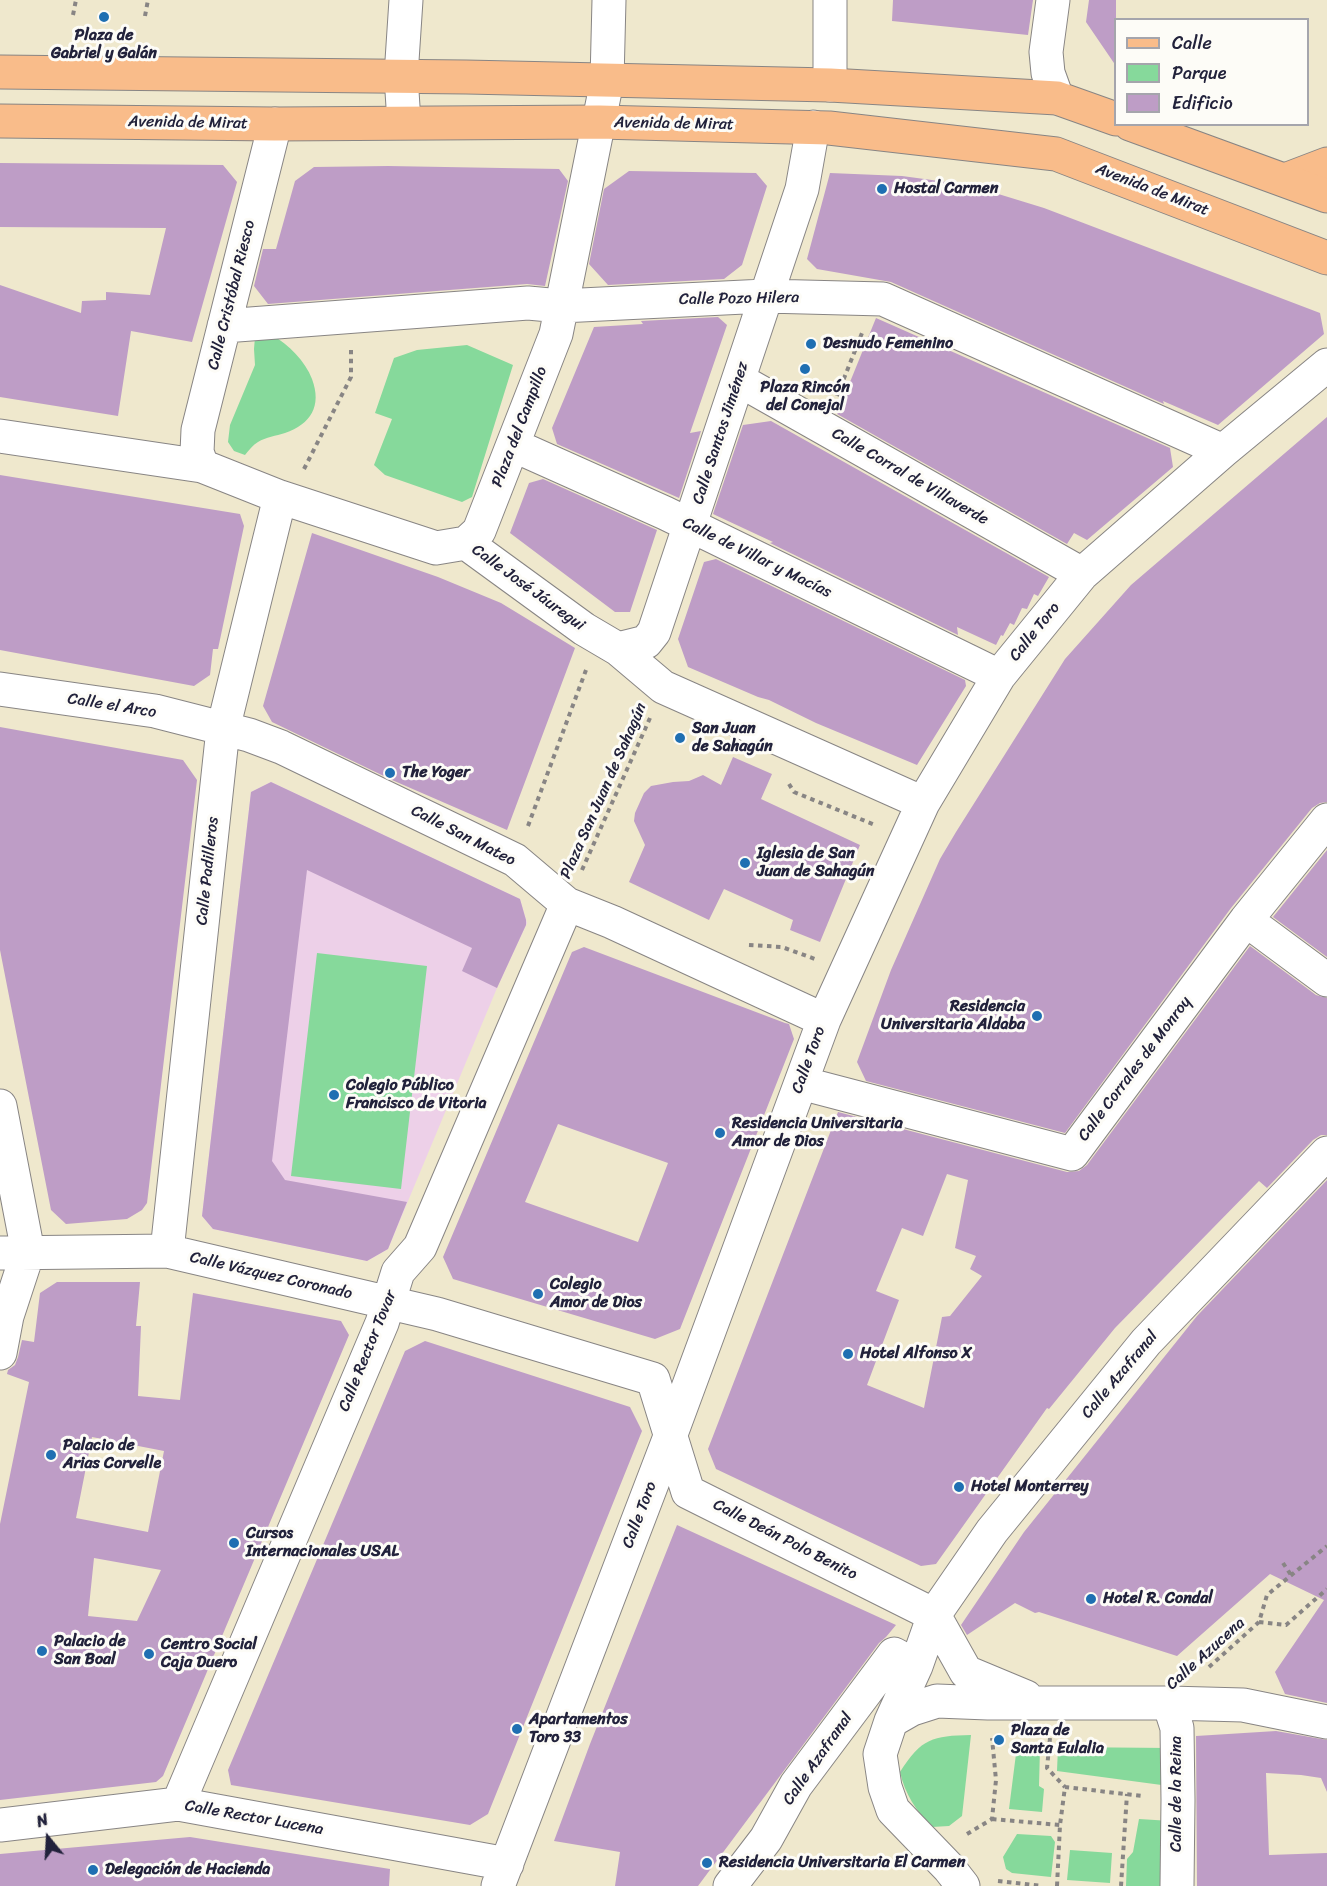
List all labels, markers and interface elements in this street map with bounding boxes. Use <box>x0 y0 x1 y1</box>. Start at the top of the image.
marker: Plaza de Gabriel y Galán <box>97 10 111 24</box>
legend <box>1114 18 1309 126</box>
place label: Plaza de Gabriel y Galán <box>51 26 157 64</box>
text: Calle <box>1172 27 1212 59</box>
text: Parque <box>1172 57 1226 89</box>
text: Edificio <box>1172 87 1233 119</box>
street label: Avenida de Mirat <box>128 112 248 134</box>
street label: Avenida de Mirat <box>614 113 734 135</box>
street label: Avenida de Mirat <box>1093 160 1211 220</box>
place label: Hostal Carmen <box>894 179 998 199</box>
marker: Hostal Carmen <box>875 182 889 196</box>
street label: Calle Cristóbal Riesco <box>204 218 260 372</box>
street label: Calle Pozo Hilera <box>679 288 799 310</box>
place label: Desnudo Femenino <box>823 334 953 354</box>
marker: Desnudo Femenino <box>804 337 818 351</box>
street label: Calle Santos Jiménez <box>689 359 753 507</box>
marker: Plaza Rincón del Conejal <box>798 362 812 376</box>
street label: Plaza del Campillo <box>488 364 552 490</box>
place label: Plaza Rincón del Conejal <box>760 378 850 416</box>
street label: Calle Corral de Villaverde <box>828 424 992 530</box>
street label: Calle de Villar y Macías <box>679 514 835 602</box>
street label: Calle José Jáuregui <box>468 541 588 635</box>
street label: Calle Toro <box>1006 599 1064 665</box>
street label: Calle el Arco <box>66 690 158 722</box>
street label: Plaza San Juan de Sahagún <box>556 700 652 882</box>
place label: San Juan de Sahagún <box>692 719 773 757</box>
marker: San Juan de Sahagún <box>673 731 687 745</box>
place label: The Yoger <box>402 763 470 783</box>
marker: The Yoger <box>383 766 397 780</box>
street label: Calle San Mateo <box>408 801 518 871</box>
street label: Calle Padilleros <box>193 816 223 926</box>
place label: Iglesia de San Juan de Sahagún <box>757 844 875 882</box>
marker: Iglesia de San Juan de Sahagún <box>738 856 752 870</box>
street label: Calle Corrales de Monroy <box>1074 993 1196 1145</box>
place label: Residencia Universitaria Aldaba <box>881 997 1025 1035</box>
marker: Residencia Universitaria Aldaba <box>1030 1009 1044 1023</box>
street label: Calle Toro <box>788 1024 830 1096</box>
place label: Colegio Público Francisco de Vitoria <box>346 1076 487 1114</box>
marker: Colegio Público Francisco de Vitoria <box>327 1088 341 1102</box>
place label: Residencia Universitaria Amor de Dios <box>732 1114 903 1152</box>
marker: Residencia Universitaria Amor de Dios <box>713 1126 727 1140</box>
street label: Calle Vázquez Coronado <box>188 1248 354 1304</box>
place label: Colegio Amor de Dios <box>550 1275 642 1313</box>
marker: Colegio Amor de Dios <box>531 1287 545 1301</box>
street label: Calle Rector Tovar <box>335 1288 401 1414</box>
street label: Calle Azafranal <box>1078 1327 1162 1423</box>
place label: Hotel Alfonso X <box>860 1344 972 1364</box>
marker: Hotel Alfonso X <box>841 1347 855 1361</box>
place label: Palacio de Arias Corvelle <box>63 1436 161 1474</box>
marker: Palacio de Arias Corvelle <box>44 1448 58 1462</box>
place label: Hotel Monterrey <box>971 1477 1089 1497</box>
street label: Calle Toro <box>619 1479 661 1551</box>
marker: Hotel Monterrey <box>952 1480 966 1494</box>
street label: Calle Deán Polo Benito <box>710 1495 860 1585</box>
place label: Cursos Internacionales USAL <box>246 1524 399 1562</box>
marker: Cursos Internacionales USAL <box>227 1536 241 1550</box>
place label: Hotel R. Condal <box>1103 1589 1213 1609</box>
marker: Hotel R. Condal <box>1084 1592 1098 1606</box>
street label: Calle Azucena <box>1163 1614 1249 1694</box>
place label: Palacio de San Boal <box>54 1632 126 1670</box>
place label: Centro Social Caja Duero <box>161 1635 257 1673</box>
marker: Palacio de San Boal <box>35 1644 49 1658</box>
marker: Centro Social Caja Duero <box>142 1647 156 1661</box>
street label: Calle Azafranal <box>779 1709 857 1809</box>
place label: Apartamentos Toro 33 <box>529 1710 628 1748</box>
place label: Plaza de Santa Eulalia <box>1011 1721 1104 1759</box>
marker: Apartamentos Toro 33 <box>510 1722 524 1736</box>
marker: Plaza de Santa Eulalia <box>992 1733 1006 1747</box>
street label: Calle de la Reina <box>1167 1736 1187 1852</box>
street label: Calle Rector Lucena <box>183 1796 325 1840</box>
text: N <box>33 1805 52 1836</box>
north arrow <box>18 1808 78 1868</box>
place label: Residencia Universitaria El Carmen <box>719 1853 965 1873</box>
marker: Residencia Universitaria El Carmen <box>700 1856 714 1870</box>
place label: Delegación de Hacienda <box>105 1860 270 1880</box>
marker: Delegación de Hacienda <box>86 1863 100 1877</box>

